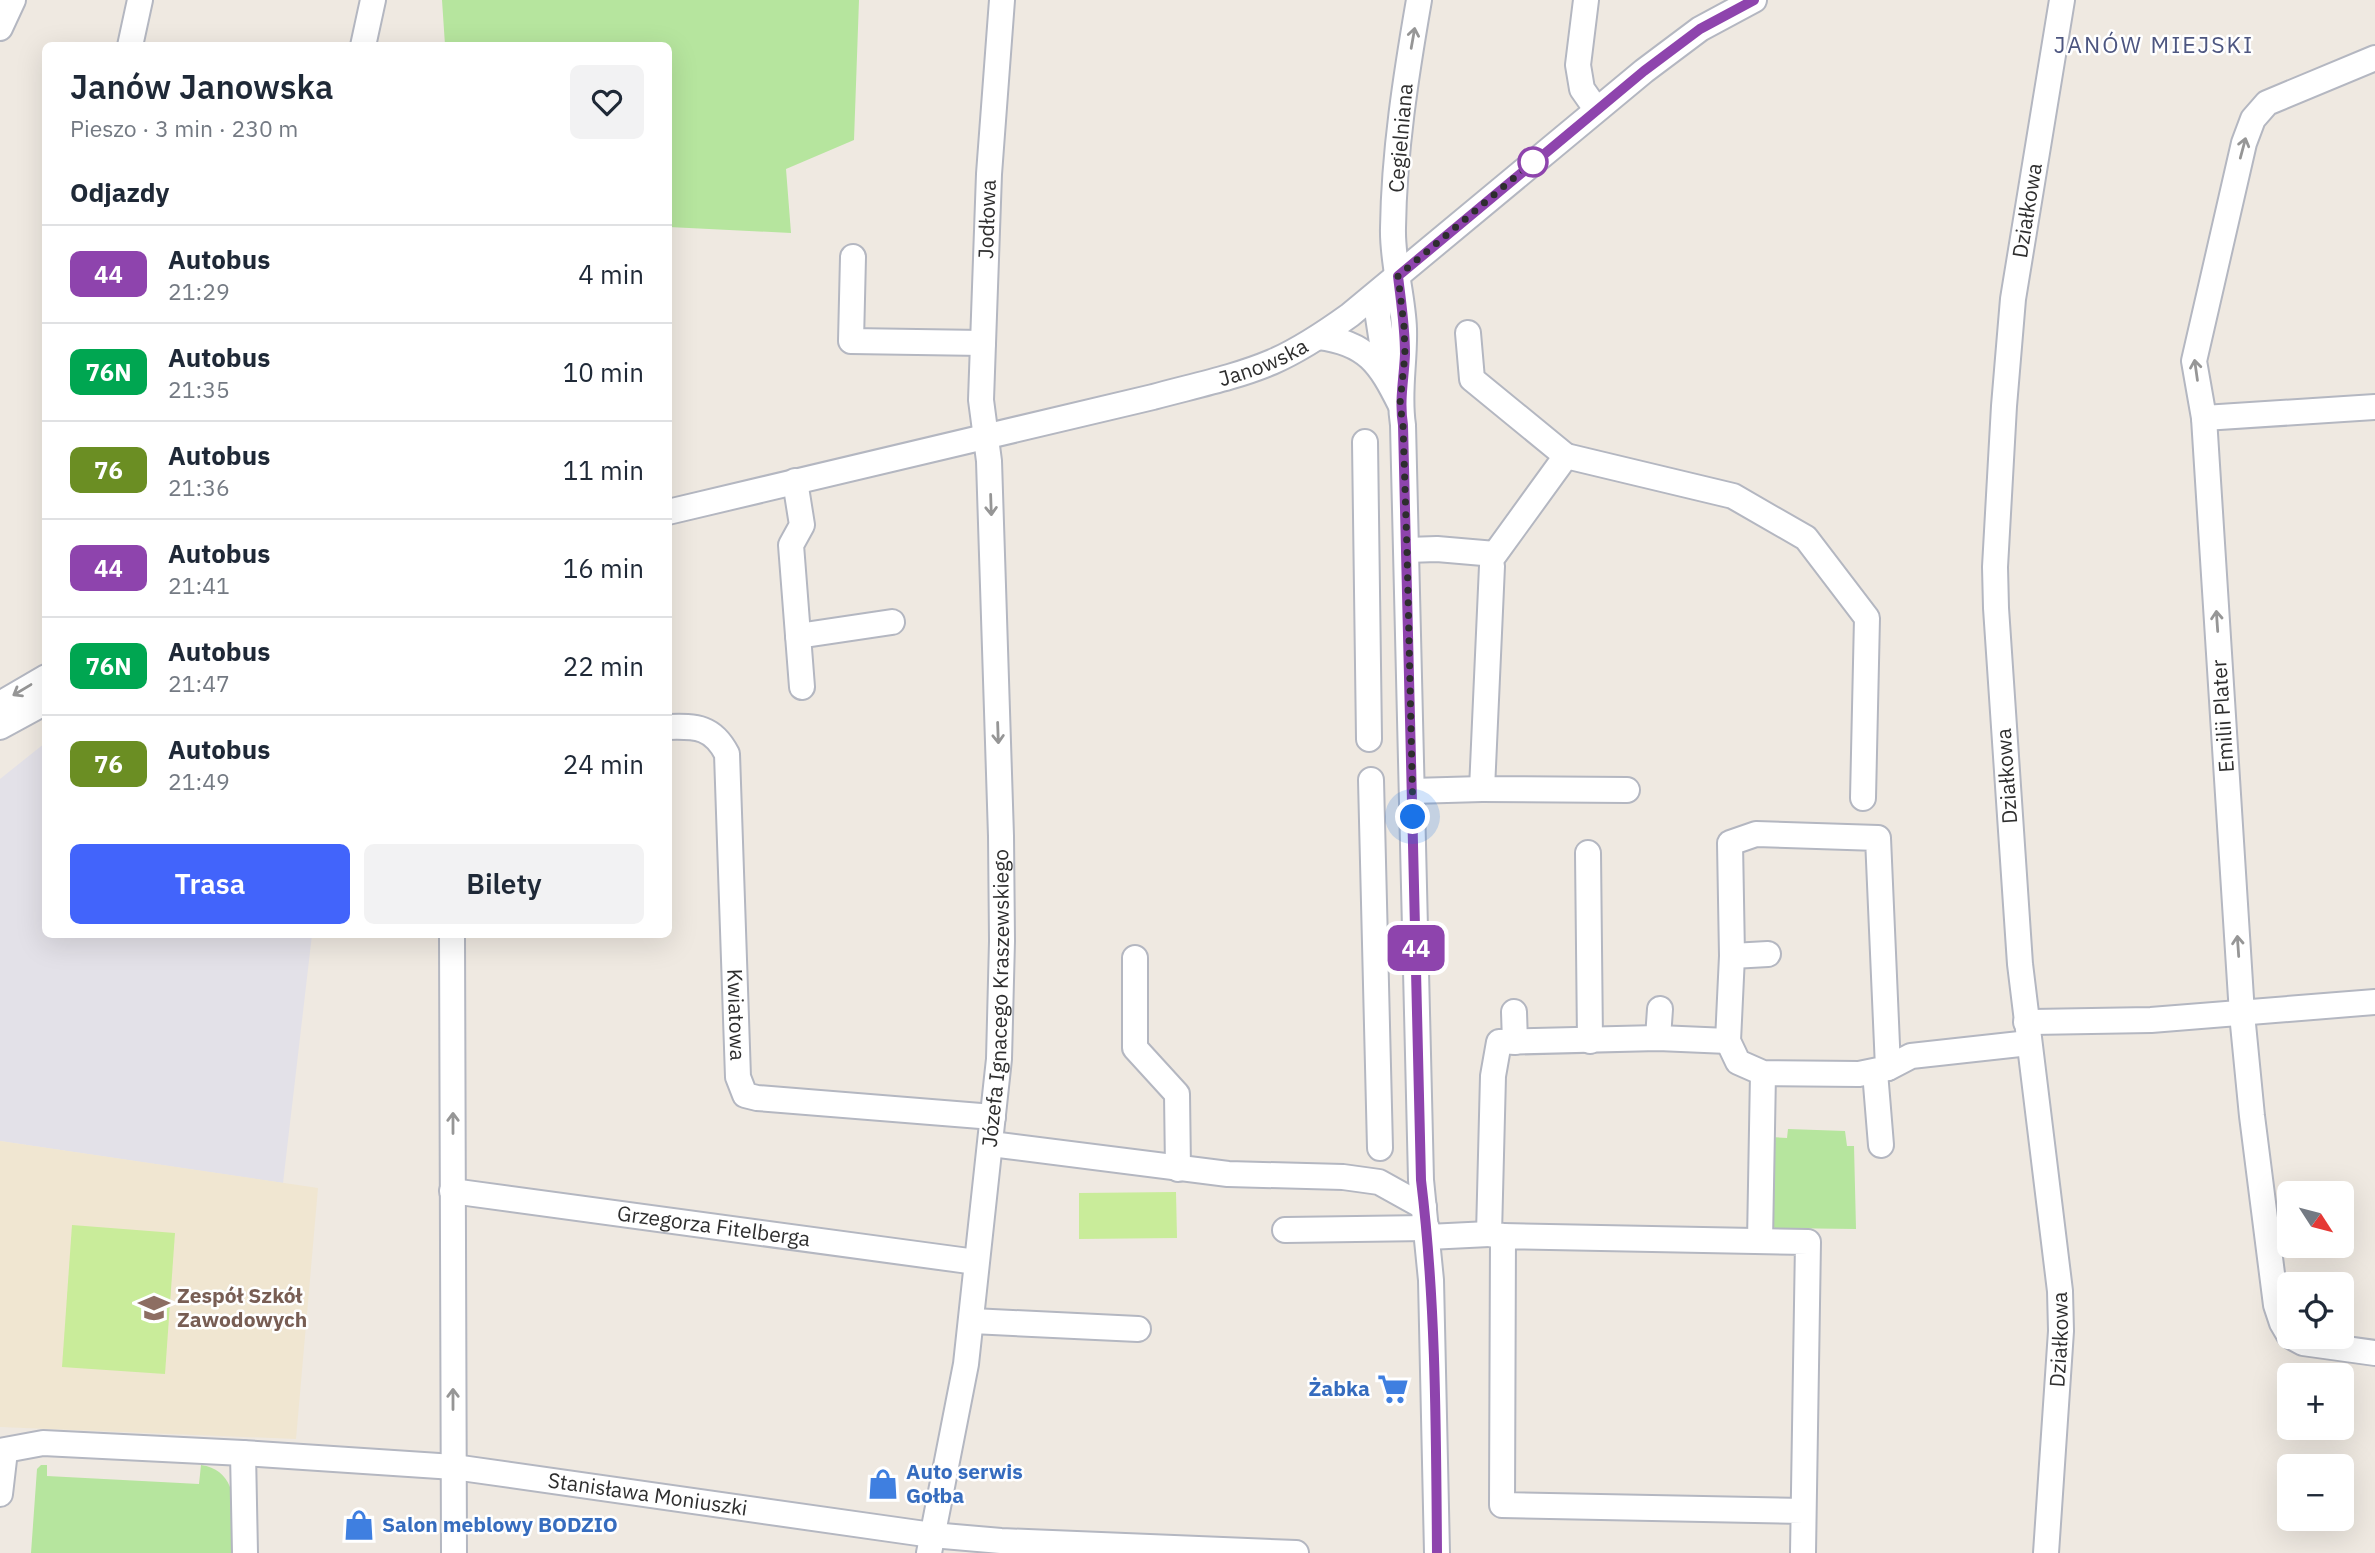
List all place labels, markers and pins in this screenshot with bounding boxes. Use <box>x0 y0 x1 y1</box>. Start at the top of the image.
unlabelled marker <box>1518 147 1548 177</box>
place label: Zespół Szkół Zawodowych <box>177 1281 307 1333</box>
school or university icon: Zespół Szkół Zawodowych <box>137 1291 171 1325</box>
supermarket icon: Żabka <box>1376 1372 1410 1406</box>
place label: Żabka <box>1308 1374 1370 1402</box>
place label: Auto serwis Gołba <box>906 1457 1023 1509</box>
shop icon: Auto serwis Gołba <box>866 1467 900 1501</box>
shop icon: Salon meblowy BODZIO <box>342 1508 376 1542</box>
place label: Salon meblowy BODZIO <box>382 1510 618 1538</box>

